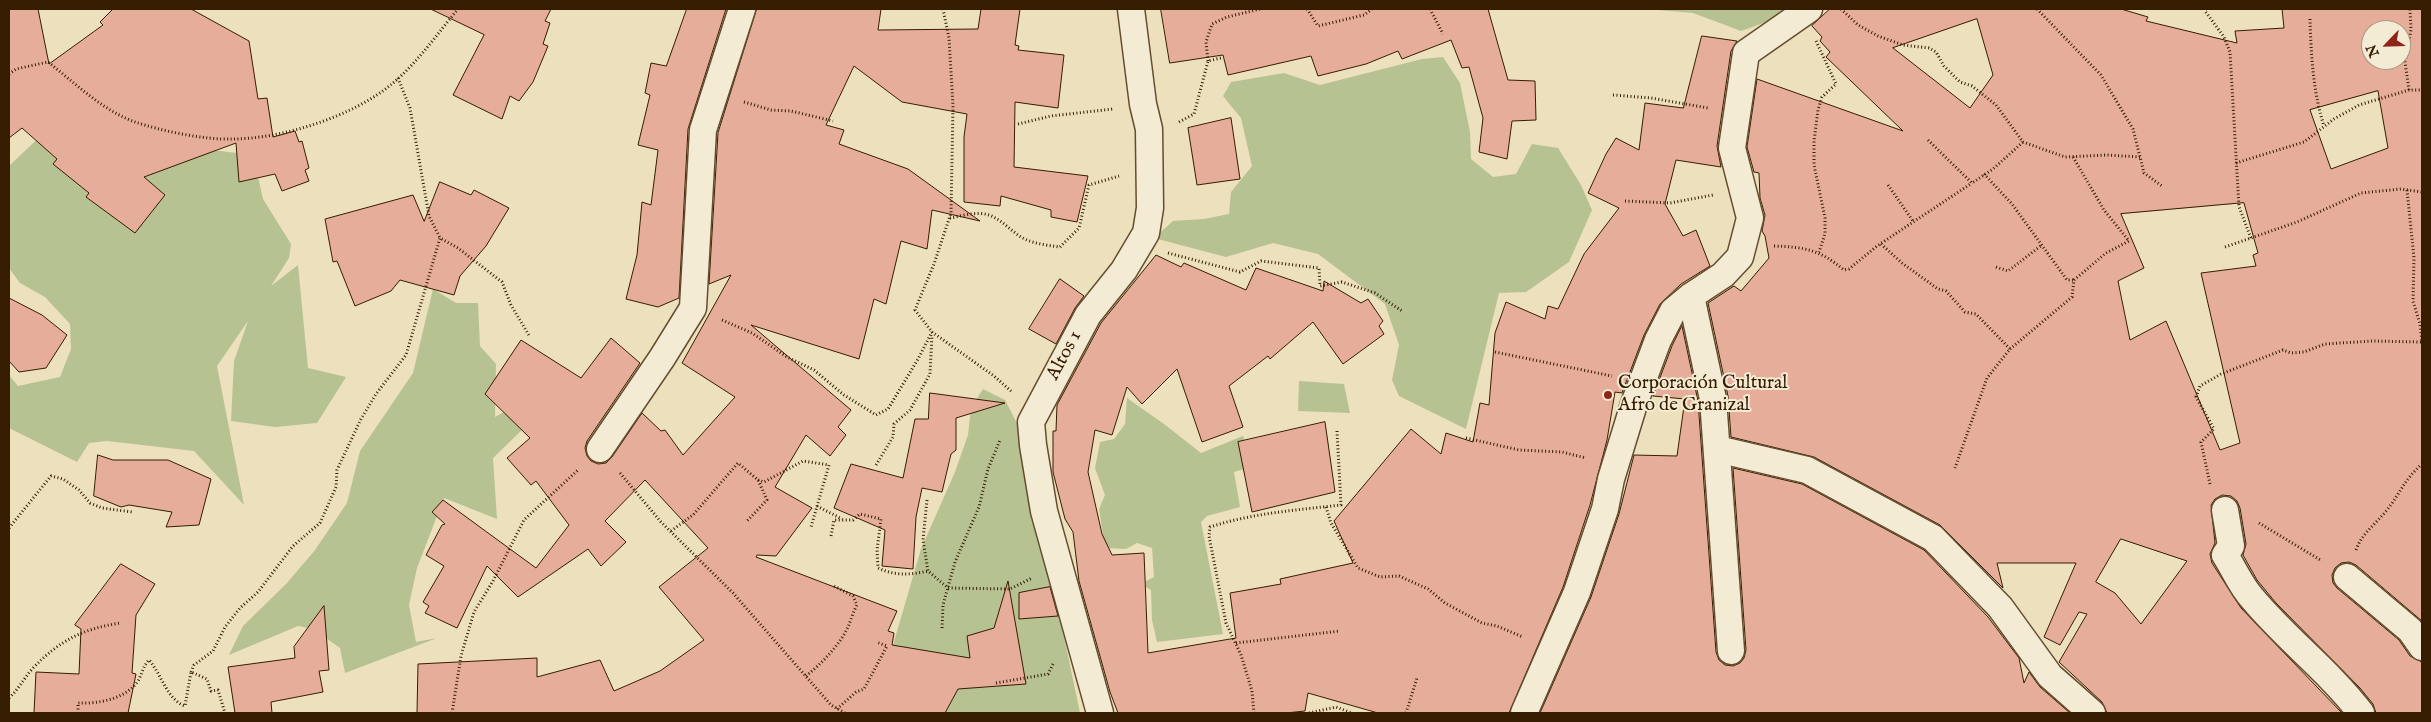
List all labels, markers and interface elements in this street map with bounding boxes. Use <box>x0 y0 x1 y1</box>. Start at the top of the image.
north arrow <box>2361 20 2411 70</box>
text: N <box>2363 41 2384 60</box>
street label: Altos 1 <box>1043 327 1087 385</box>
place label: Corporación Cultural Afro de Granizal <box>1618 373 1787 417</box>
marker: Corporación Cultural Afro de Granizal <box>1602 389 1614 401</box>

